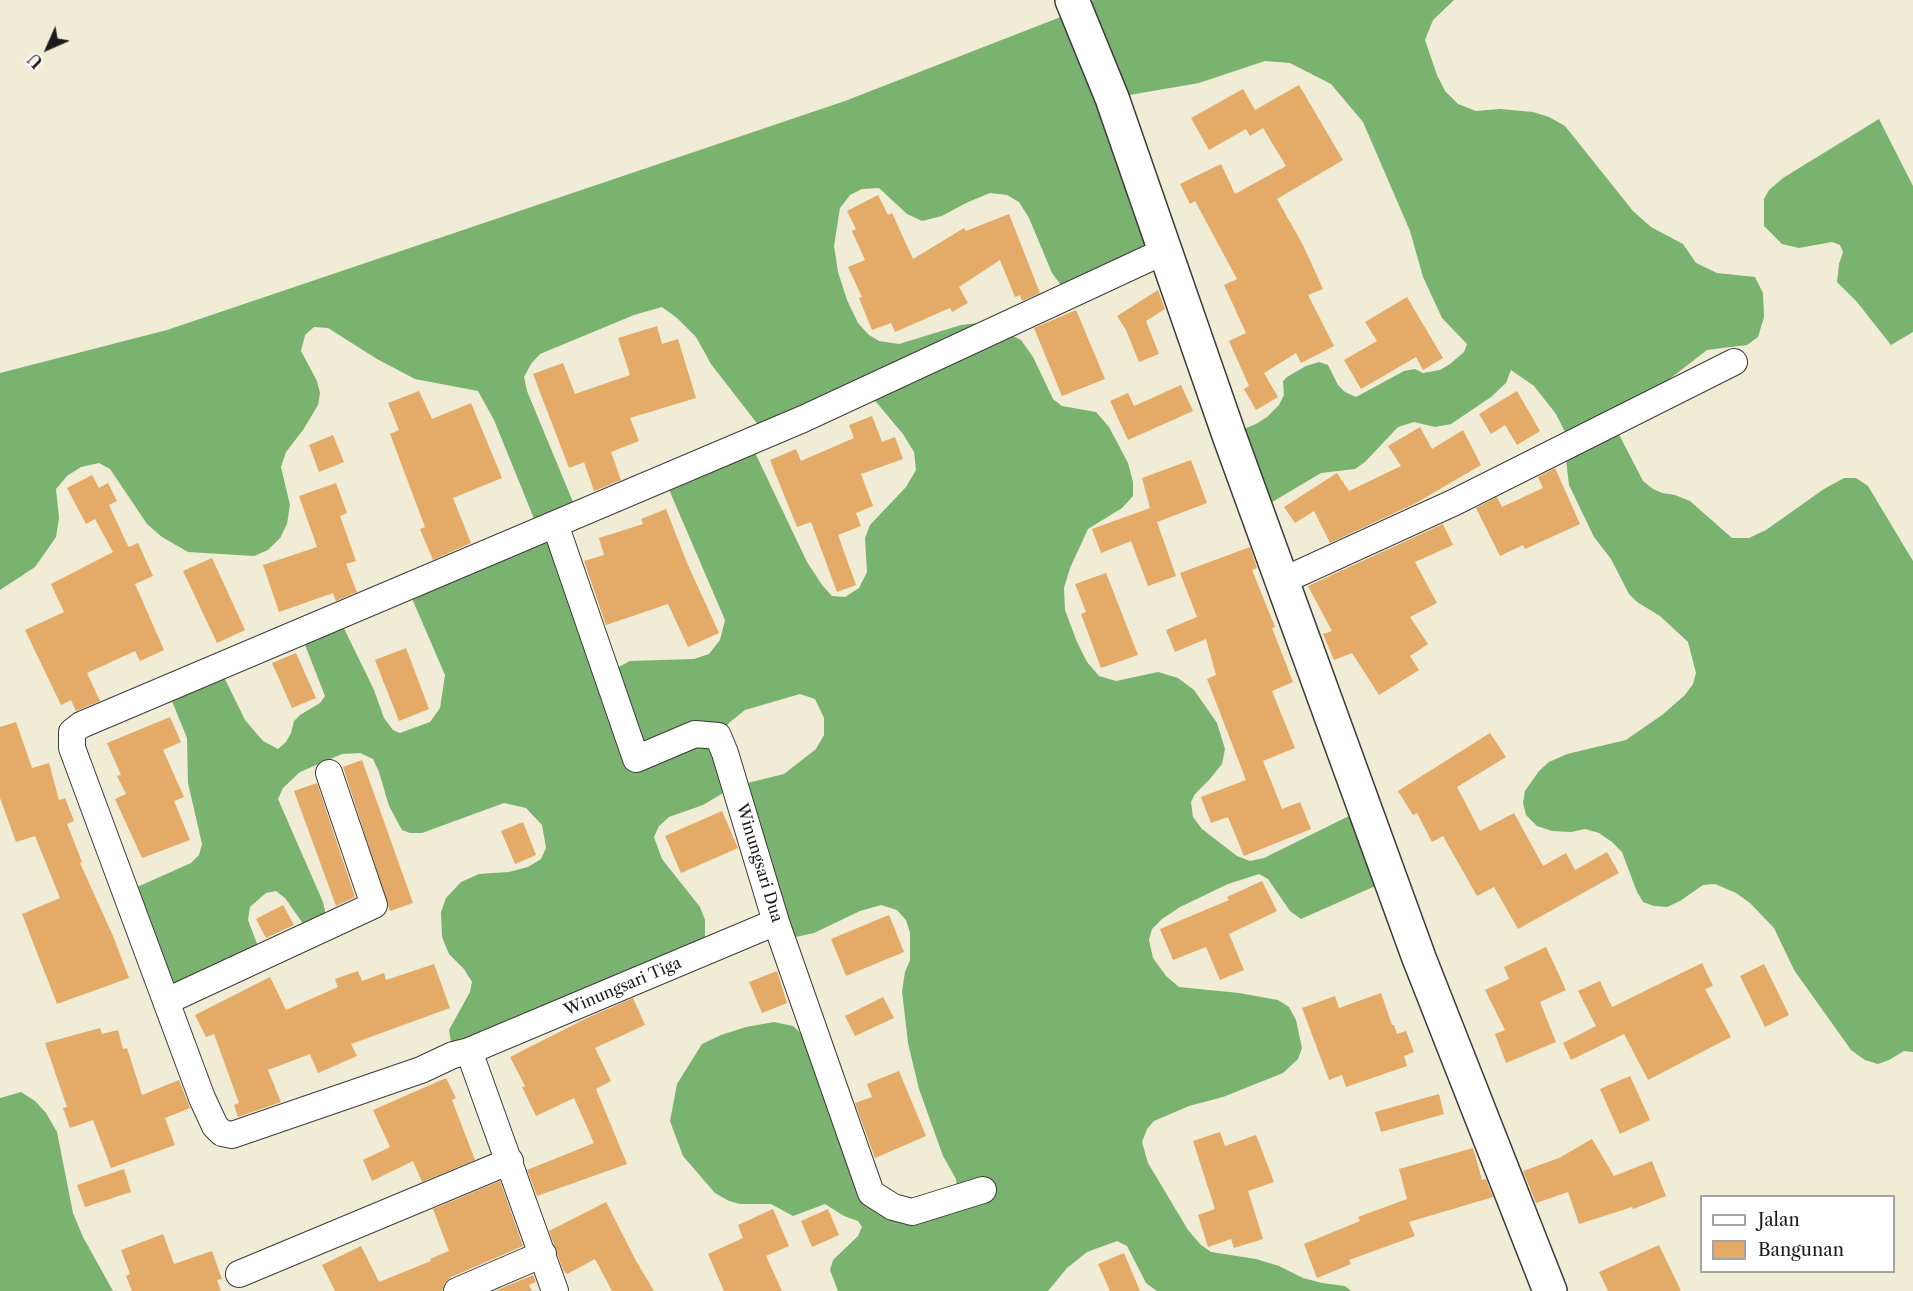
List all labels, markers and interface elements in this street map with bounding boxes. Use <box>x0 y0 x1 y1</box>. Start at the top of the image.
north arrow <box>18 18 78 78</box>
text: U <box>24 49 47 72</box>
street label: Winungsari Dua <box>732 801 786 925</box>
street label: Winungsari Tiga <box>562 954 684 1020</box>
legend <box>1700 1195 1895 1273</box>
text: Jalan <box>1758 1209 1800 1231</box>
text: Bangunan <box>1758 1239 1844 1261</box>

